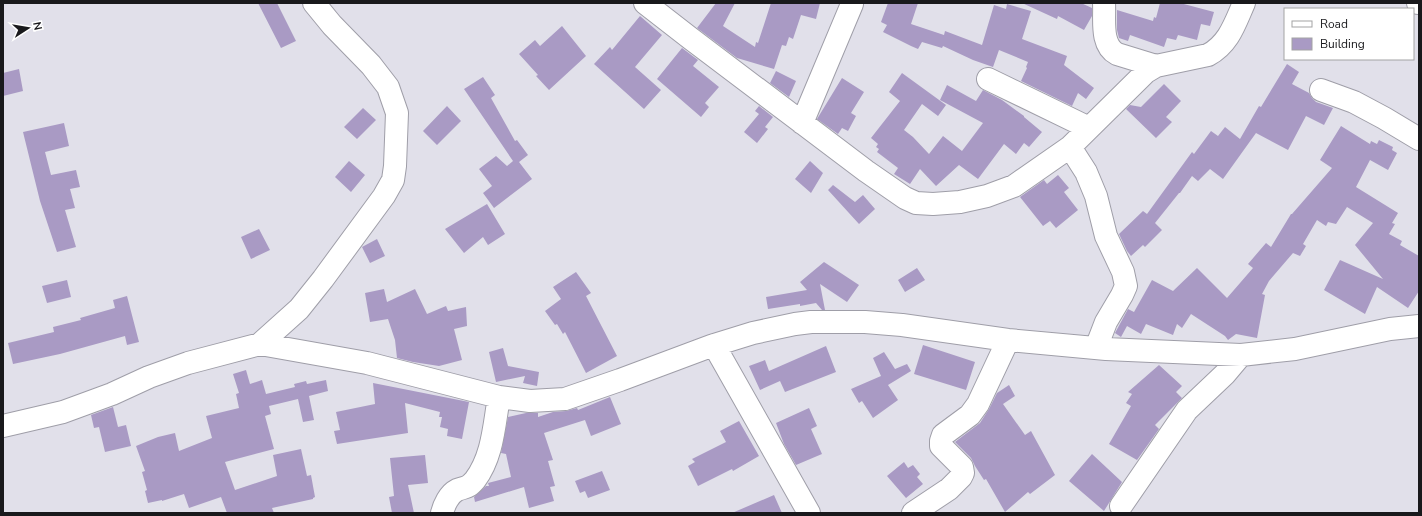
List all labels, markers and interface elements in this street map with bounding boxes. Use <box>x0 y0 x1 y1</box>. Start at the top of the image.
north arrow <box>8 8 48 48</box>
legend <box>1284 8 1414 60</box>
text: Road <box>1320 16 1348 32</box>
text: N <box>29 20 45 32</box>
text: Building <box>1320 36 1365 52</box>

